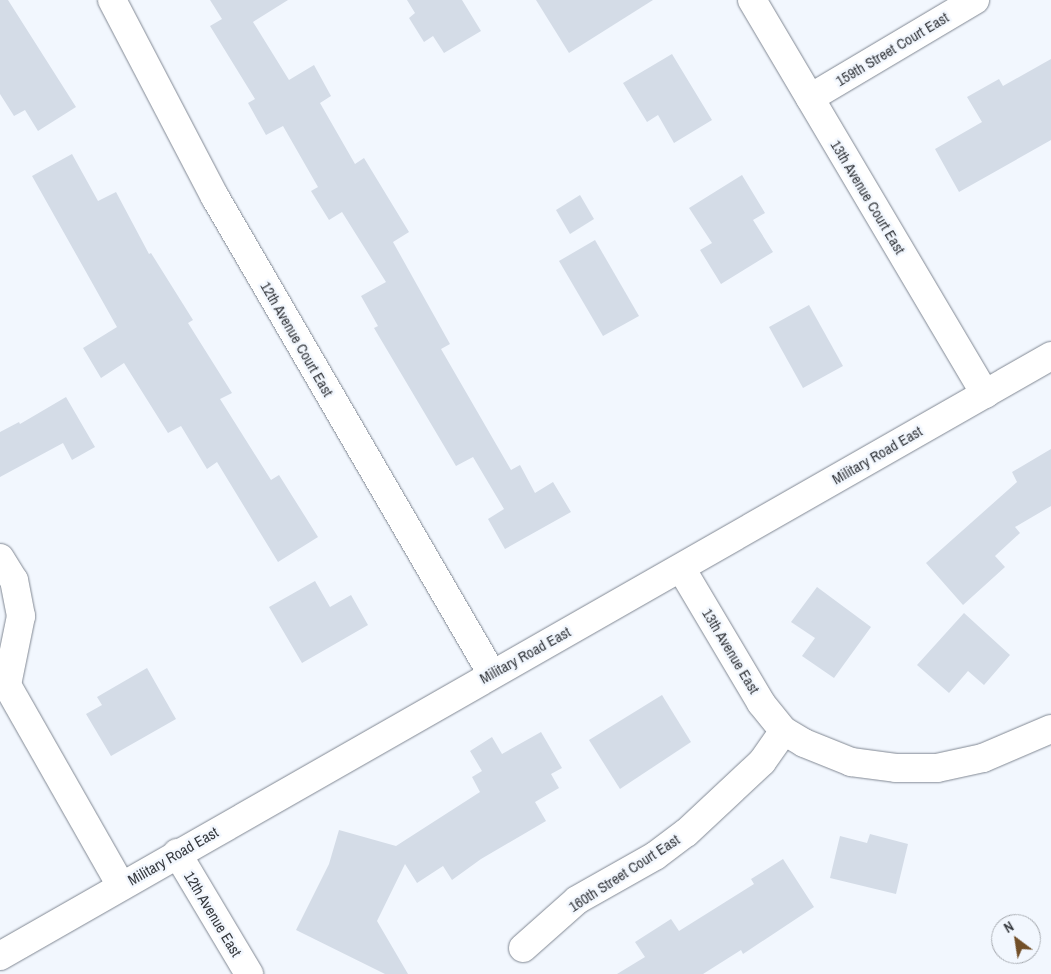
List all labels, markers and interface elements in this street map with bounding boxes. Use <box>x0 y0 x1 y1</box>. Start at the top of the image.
street label: 159th Street Court East <box>832 8 952 90</box>
street label: 13th Avenue Court East <box>827 136 909 258</box>
street label: 12th Avenue Court East <box>257 278 337 400</box>
street label: Military Road East <box>829 422 925 488</box>
street label: 13th Avenue East <box>698 605 764 697</box>
street label: Military Road East <box>476 623 574 687</box>
street label: Military Road East <box>125 823 221 889</box>
street label: 160th Street Court East <box>565 830 683 916</box>
street label: 12th Avenue East <box>180 868 246 960</box>
north arrow <box>991 914 1041 964</box>
text: N <box>1001 917 1017 937</box>

